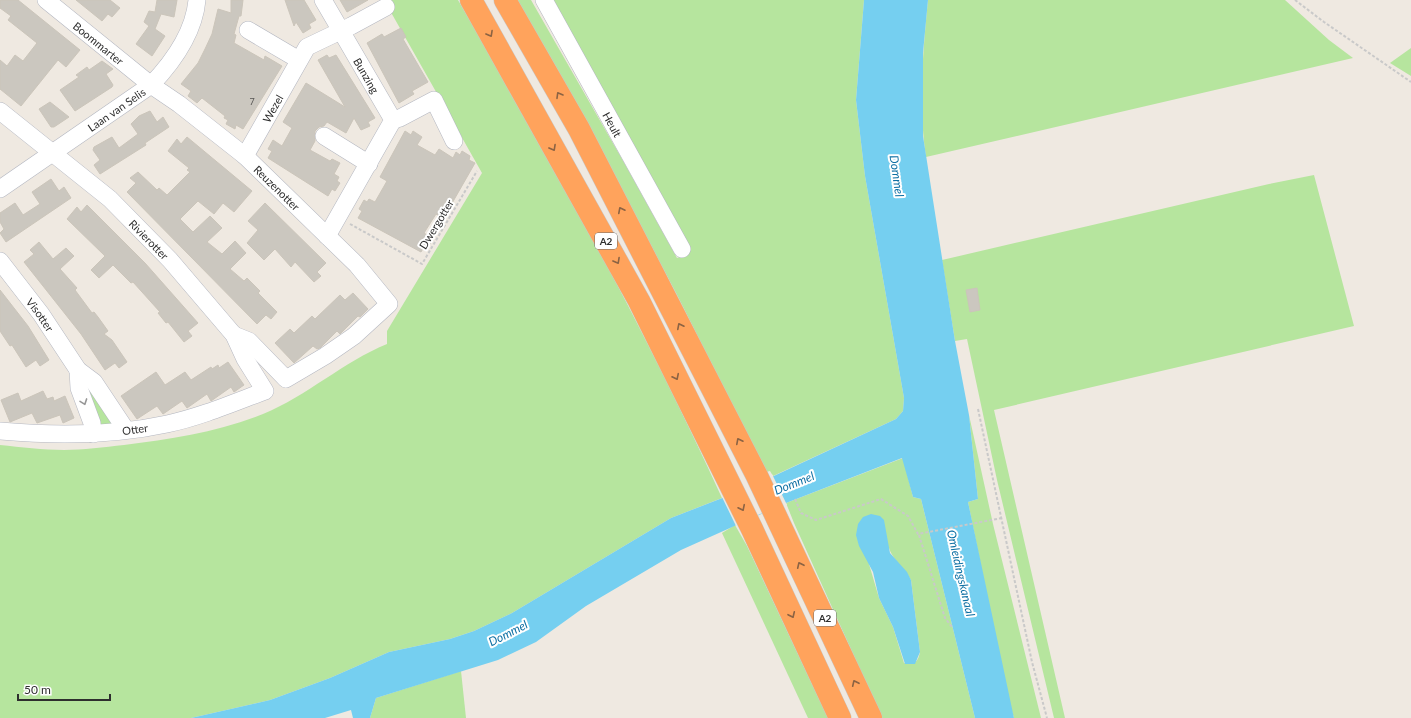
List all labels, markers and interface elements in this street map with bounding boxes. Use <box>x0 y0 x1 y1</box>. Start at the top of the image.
street label: Boommarter <box>71 19 127 67</box>
one-way arrow <box>486 30 493 37</box>
street label: Bunzing <box>351 55 382 95</box>
street label: Laan van Selis <box>85 85 148 133</box>
street label: Wezel <box>259 92 285 124</box>
one-way arrow <box>557 92 564 99</box>
house number: 7 <box>249 96 255 107</box>
street label: Heult <box>601 109 625 139</box>
one-way arrow <box>549 144 556 151</box>
water label: Dommel <box>887 154 907 198</box>
street label: Reuzenotter <box>252 162 303 213</box>
street label: Dwergotter <box>416 197 456 251</box>
one-way arrow <box>618 207 625 214</box>
street label: Rivierotter <box>127 216 172 262</box>
road number: A2 <box>595 233 617 249</box>
one-way arrow <box>612 257 619 264</box>
street label: Visotter <box>24 295 57 334</box>
one-way arrow <box>677 322 685 330</box>
one-way arrow <box>671 372 679 380</box>
one-way arrow <box>80 399 88 406</box>
street label: Otter <box>121 421 149 437</box>
one-way arrow <box>737 438 744 446</box>
water label: Dommel <box>772 468 817 498</box>
one-way arrow <box>737 504 744 511</box>
water label: Omleidingskanaal <box>944 528 978 618</box>
one-way arrow <box>797 562 805 569</box>
road number: A2 <box>814 610 836 626</box>
one-way arrow <box>787 611 795 619</box>
water label: Dommel <box>486 617 530 649</box>
scale bar <box>18 676 110 702</box>
one-way arrow <box>852 679 860 687</box>
text: 50 m <box>24 682 51 697</box>

